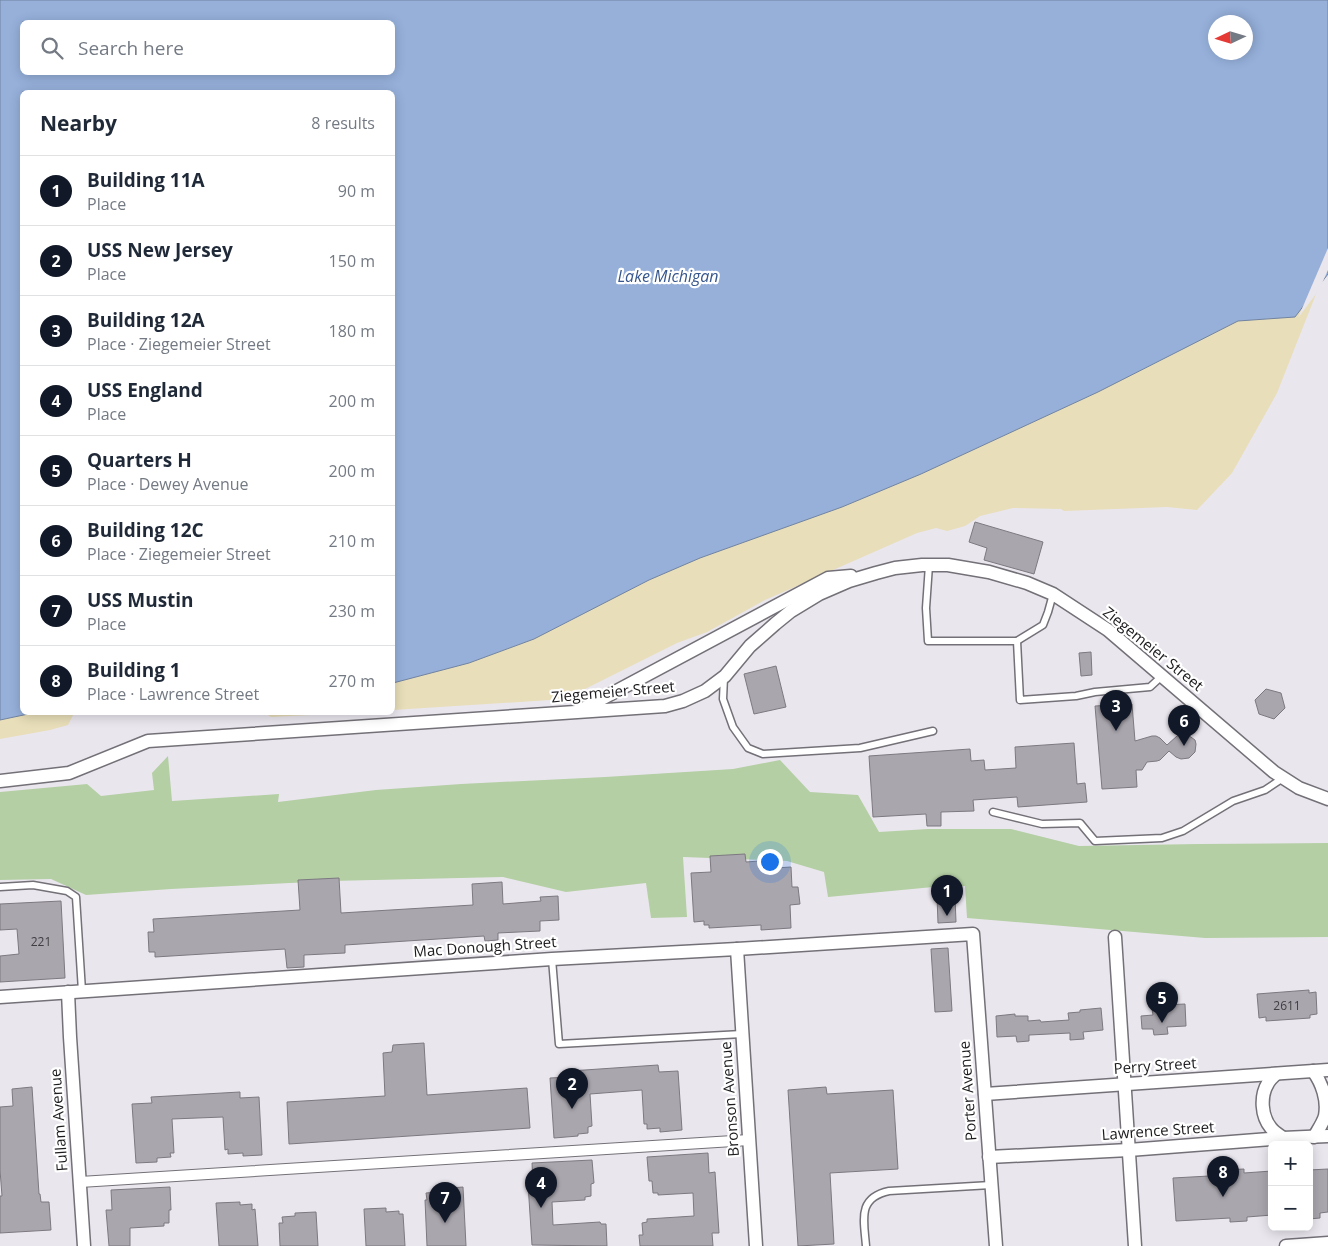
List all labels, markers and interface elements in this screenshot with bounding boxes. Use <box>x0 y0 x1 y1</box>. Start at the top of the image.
north arrow <box>1208 15 1253 60</box>
search box <box>20 20 395 75</box>
icon: search <box>38 34 66 62</box>
text: Search here <box>78 35 184 61</box>
text: Nearby <box>40 109 117 137</box>
text: 8 results <box>311 112 375 134</box>
text: Building 11A <box>87 167 205 193</box>
text: 1 <box>51 180 61 202</box>
text: 90 m <box>338 180 375 202</box>
text: Place <box>87 193 126 215</box>
text: USS New Jersey <box>87 237 233 263</box>
text: 2 <box>51 250 61 272</box>
text: 150 m <box>329 250 375 272</box>
text: Place <box>87 263 126 285</box>
water label: Lake Michigan <box>617 265 719 287</box>
text: Building 12A <box>87 307 205 333</box>
text: 3 <box>51 320 61 342</box>
text: 180 m <box>329 320 375 342</box>
text: Place · Ziegemeier Street <box>87 333 271 355</box>
text: USS England <box>87 377 203 403</box>
text: 4 <box>51 390 61 412</box>
text: 200 m <box>329 390 375 412</box>
text: Place <box>87 403 126 425</box>
text: Quarters H <box>87 447 192 473</box>
text: 5 <box>51 460 61 482</box>
text: 200 m <box>329 460 375 482</box>
text: Place · Dewey Avenue <box>87 473 249 495</box>
text: Building 12C <box>87 517 204 543</box>
text: 6 <box>51 530 61 552</box>
text: 210 m <box>329 530 375 552</box>
text: Place · Ziegemeier Street <box>87 543 271 565</box>
text: USS Mustin <box>87 587 194 613</box>
text: 7 <box>51 600 61 622</box>
text: 230 m <box>329 600 375 622</box>
street label: Ziegemeier Street <box>1099 601 1208 695</box>
text: Place <box>87 613 126 635</box>
text: Building 1 <box>87 657 181 683</box>
text: 8 <box>51 670 61 692</box>
text: 270 m <box>329 670 375 692</box>
street label: Ziegemeier Street <box>550 676 675 706</box>
text: Place · Lawrence Street <box>87 683 259 705</box>
pin: 3 <box>1100 690 1132 731</box>
pin: 6 <box>1168 705 1200 746</box>
your location <box>757 849 783 875</box>
pin: 1 <box>931 875 963 916</box>
street label: Mac Donough Street <box>413 931 557 961</box>
house number: 221 <box>31 933 51 950</box>
pin: 5 <box>1146 982 1178 1023</box>
house number: 2611 <box>1273 997 1301 1014</box>
street label: Porter Avenue <box>954 1040 980 1142</box>
street label: Bronson Avenue <box>715 1041 743 1157</box>
street label: Perry Street <box>1113 1052 1197 1078</box>
street label: Fullam Avenue <box>44 1068 72 1172</box>
pin: 2 <box>556 1068 588 1109</box>
street label: Lawrence Street <box>1101 1116 1215 1144</box>
map controls <box>1268 1141 1313 1231</box>
button: + <box>1268 1141 1313 1186</box>
pin: 8 <box>1207 1156 1239 1197</box>
pin: 4 <box>525 1167 557 1208</box>
pin: 7 <box>429 1182 461 1223</box>
button: − <box>1268 1186 1313 1231</box>

